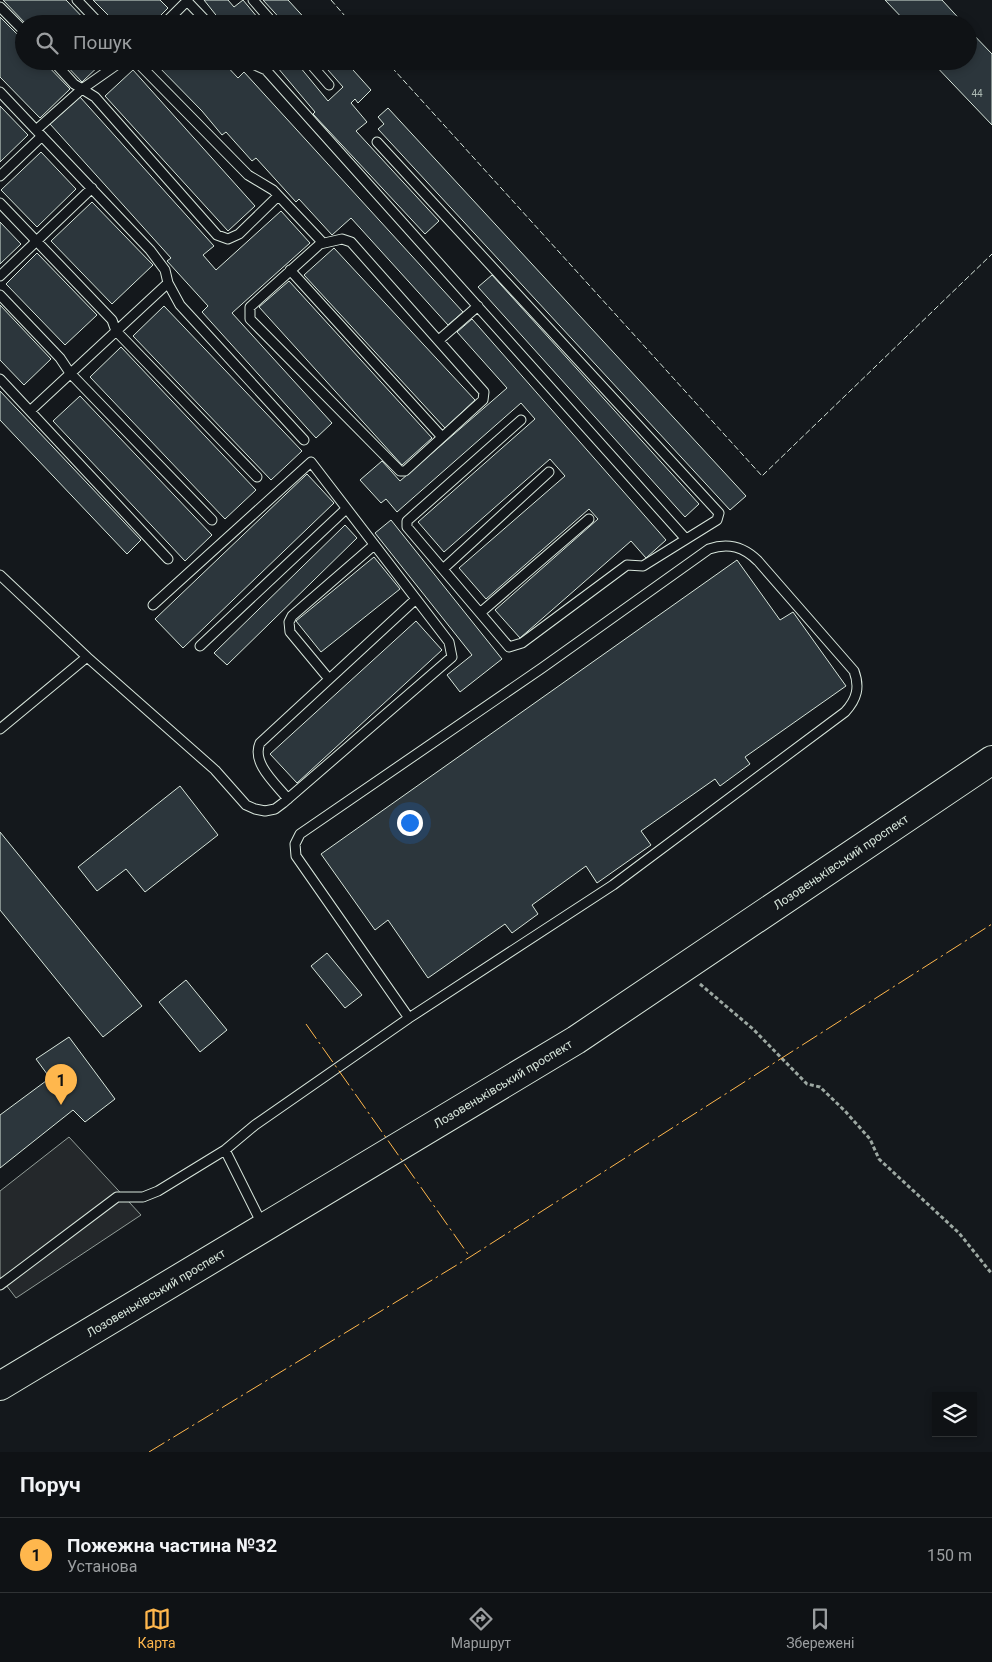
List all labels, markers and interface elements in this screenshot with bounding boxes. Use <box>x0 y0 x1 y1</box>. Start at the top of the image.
search box <box>15 15 977 70</box>
icon: search <box>33 29 61 57</box>
text: Пошук <box>73 31 132 54</box>
house number: 44 <box>971 88 983 99</box>
your location <box>397 810 423 836</box>
street label: Лозовеньківський проспект <box>771 811 911 912</box>
street label: Лозовеньківський проспект <box>431 1037 575 1131</box>
pin: 1 <box>45 1064 77 1105</box>
street label: Лозовеньківський проспект <box>84 1246 228 1340</box>
map controls <box>932 1392 977 1437</box>
button: layers <box>932 1392 977 1437</box>
text: Поруч <box>20 1473 81 1497</box>
text: Пожежна частина №32 <box>67 1534 277 1557</box>
text: 1 <box>31 1546 41 1565</box>
text: 150 m <box>927 1546 972 1565</box>
text: Установа <box>67 1557 137 1576</box>
tab: Карта <box>138 1605 176 1651</box>
tab: Маршрут <box>451 1605 511 1651</box>
tab: Збережені <box>786 1605 854 1651</box>

